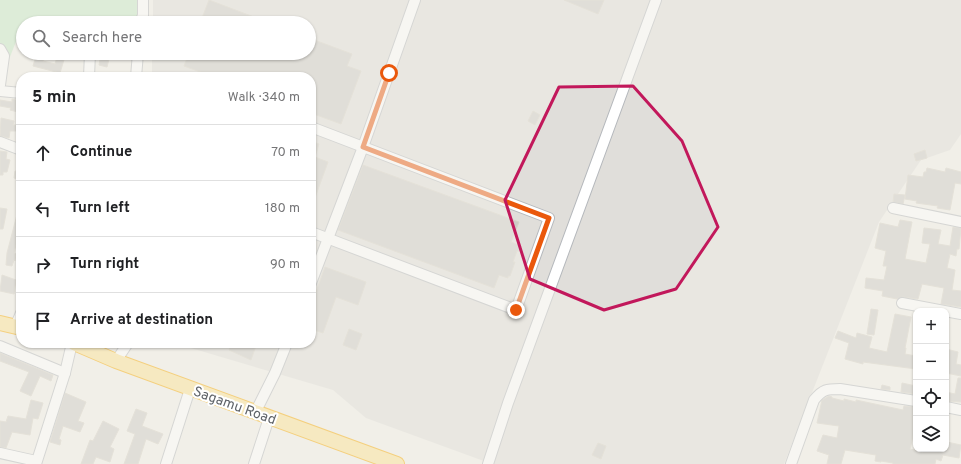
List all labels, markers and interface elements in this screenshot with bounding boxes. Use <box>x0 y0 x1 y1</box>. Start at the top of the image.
search box <box>16 16 316 60</box>
icon: search <box>30 27 52 49</box>
text: Search here <box>62 29 142 48</box>
route start <box>380 64 398 82</box>
text: 5 min <box>32 87 76 109</box>
text: Walk · 340 m <box>228 90 300 106</box>
icon: ahead <box>32 142 54 164</box>
text: Continue <box>70 143 132 162</box>
text: 70 m <box>271 145 300 161</box>
icon: left <box>32 198 54 220</box>
text: Turn left <box>70 199 130 218</box>
text: 180 m <box>265 201 300 217</box>
icon: right <box>32 254 54 276</box>
text: Turn right <box>70 255 139 274</box>
text: 90 m <box>270 257 300 273</box>
route end <box>507 301 525 319</box>
map controls <box>913 308 949 452</box>
button: + <box>913 308 949 344</box>
icon: arrive <box>32 310 54 332</box>
text: Arrive at destination <box>70 311 213 330</box>
button: − <box>913 344 949 380</box>
button: locate <box>913 380 949 416</box>
street label: Sagamu Road <box>191 384 278 429</box>
button: layers <box>913 416 949 452</box>

